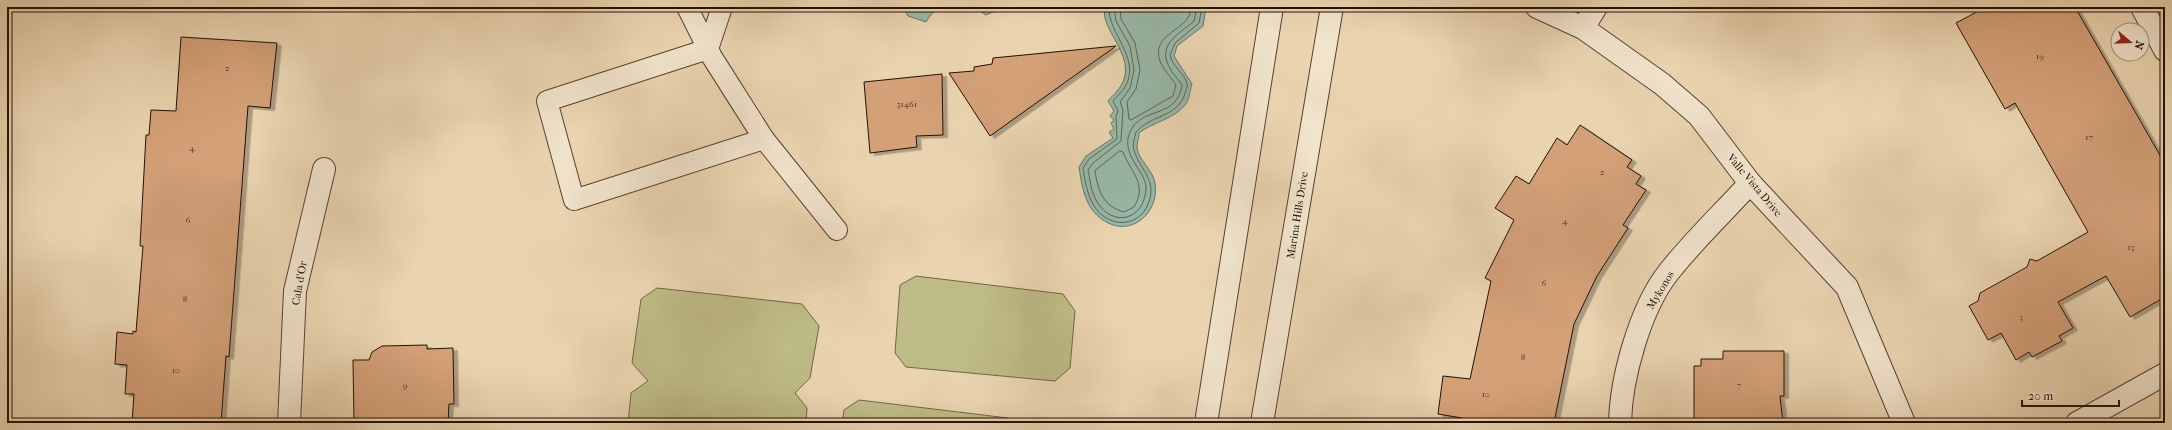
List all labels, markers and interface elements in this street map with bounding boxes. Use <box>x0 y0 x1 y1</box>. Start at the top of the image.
north arrow <box>2110 22 2150 62</box>
text: N <box>2131 39 2146 52</box>
house number: 19 <box>2036 51 2044 61</box>
house number: 2 <box>225 63 230 73</box>
house number: 31461 <box>897 99 917 109</box>
house number: 17 <box>2085 132 2093 142</box>
house number: 4 <box>189 143 195 153</box>
street label: Valle Vista Drive <box>1724 150 1785 220</box>
house number: 2 <box>1600 167 1605 177</box>
street label: Marina Hills Drive <box>1284 170 1311 260</box>
house number: 6 <box>186 215 191 225</box>
house number: 4 <box>1562 216 1568 226</box>
house number: 13 <box>2128 242 2135 252</box>
street label: Cala d'Or <box>289 260 310 306</box>
street label: Mykonos <box>1644 269 1677 312</box>
house number: 6 <box>1542 278 1547 288</box>
house number: 8 <box>183 294 188 304</box>
house number: 3 <box>2019 312 2023 322</box>
house number: 8 <box>1521 352 1526 362</box>
house number: 10 <box>172 365 180 375</box>
house number: 9 <box>403 380 408 390</box>
house number: 7 <box>1737 380 1742 390</box>
scale bar <box>2022 382 2119 408</box>
house number: 10 <box>1482 389 1490 399</box>
text: 20 m <box>2028 389 2053 403</box>

